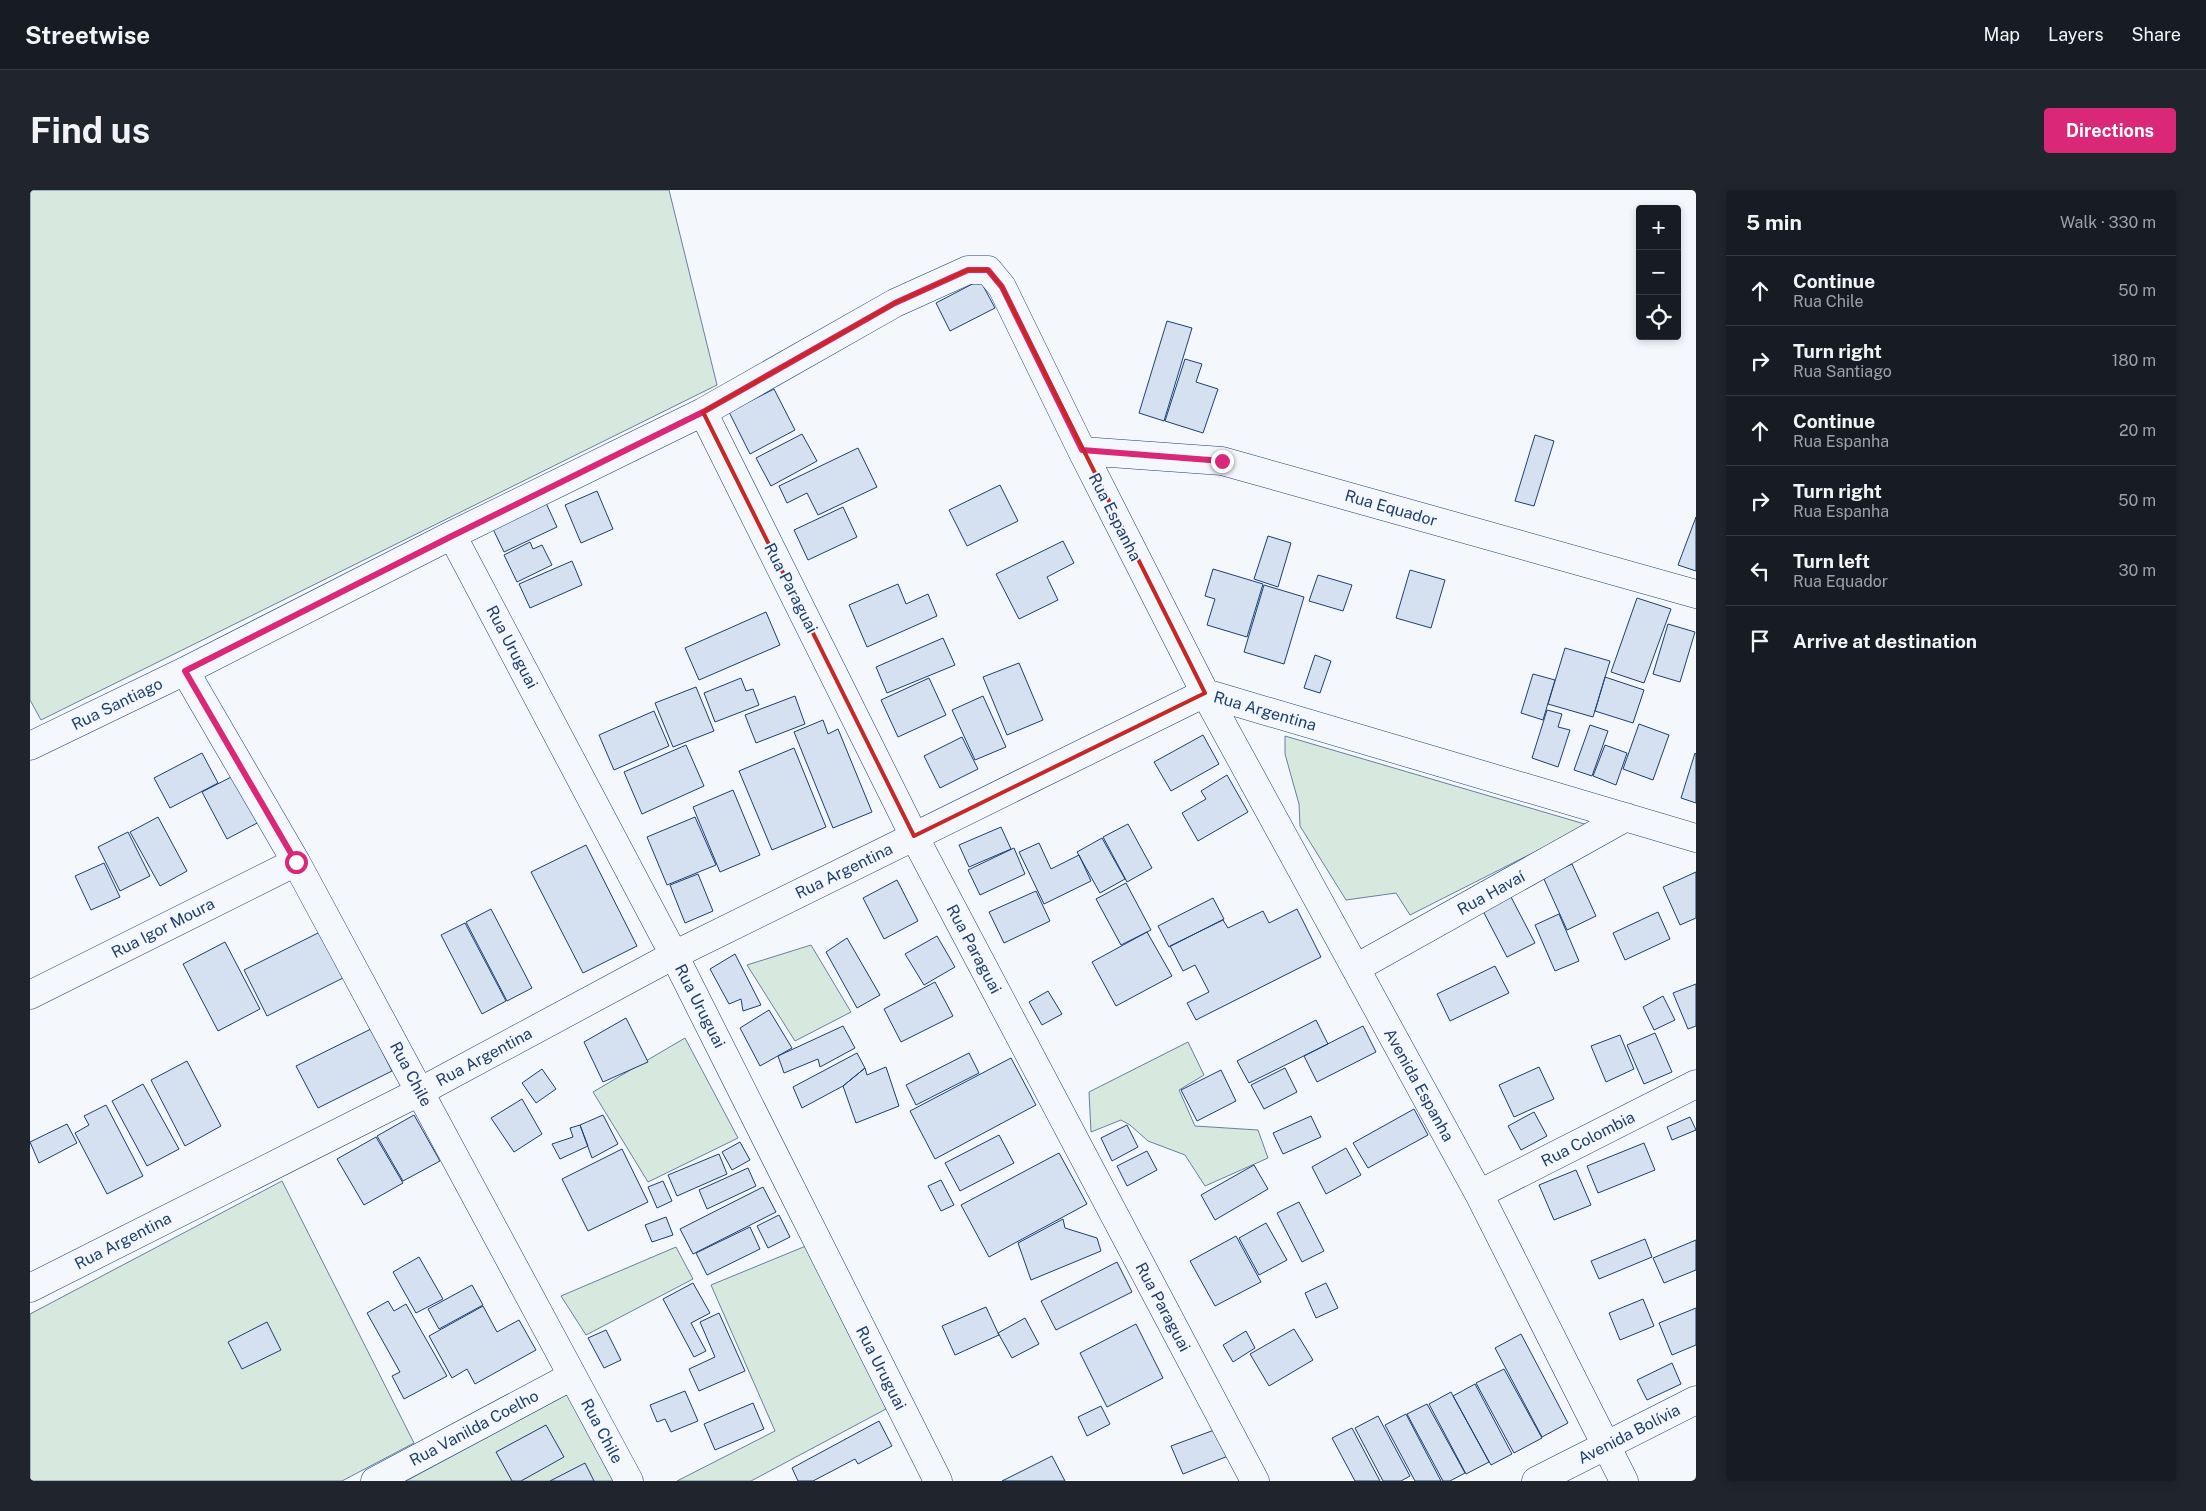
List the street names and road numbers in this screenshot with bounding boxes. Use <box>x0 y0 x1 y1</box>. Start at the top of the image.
street label: Rua Espanha <box>1085 470 1145 564</box>
street label: Rua Equador <box>1343 486 1439 530</box>
street label: Rua Paraguai <box>760 540 822 636</box>
street label: Rua Uruguai <box>482 602 542 692</box>
street label: Rua Santiago <box>68 674 166 734</box>
street label: Rua Argentina <box>1211 687 1319 735</box>
street label: Rua Argentina <box>792 839 896 903</box>
street label: Rua Havaí <box>1454 866 1529 919</box>
street label: Rua Igor Moura <box>108 894 218 962</box>
street label: Rua Paraguai <box>943 901 1005 997</box>
street label: Rua Uruguai <box>671 961 729 1051</box>
street label: Rua Argentina <box>433 1024 535 1090</box>
street label: Avenida Espanha <box>1380 1025 1458 1145</box>
street label: Rua Chile <box>386 1038 436 1110</box>
street label: Rua Colombia <box>1538 1107 1638 1171</box>
street label: Rua Argentina <box>71 1208 175 1274</box>
street label: Rua Paraguai <box>1132 1259 1194 1355</box>
street label: Rua Uruguai <box>852 1323 910 1413</box>
street label: Rua Vanilda Coelho <box>406 1386 542 1470</box>
street label: Rua Chile <box>577 1395 627 1467</box>
street label: Avenida Bolívia <box>1575 1400 1683 1468</box>

